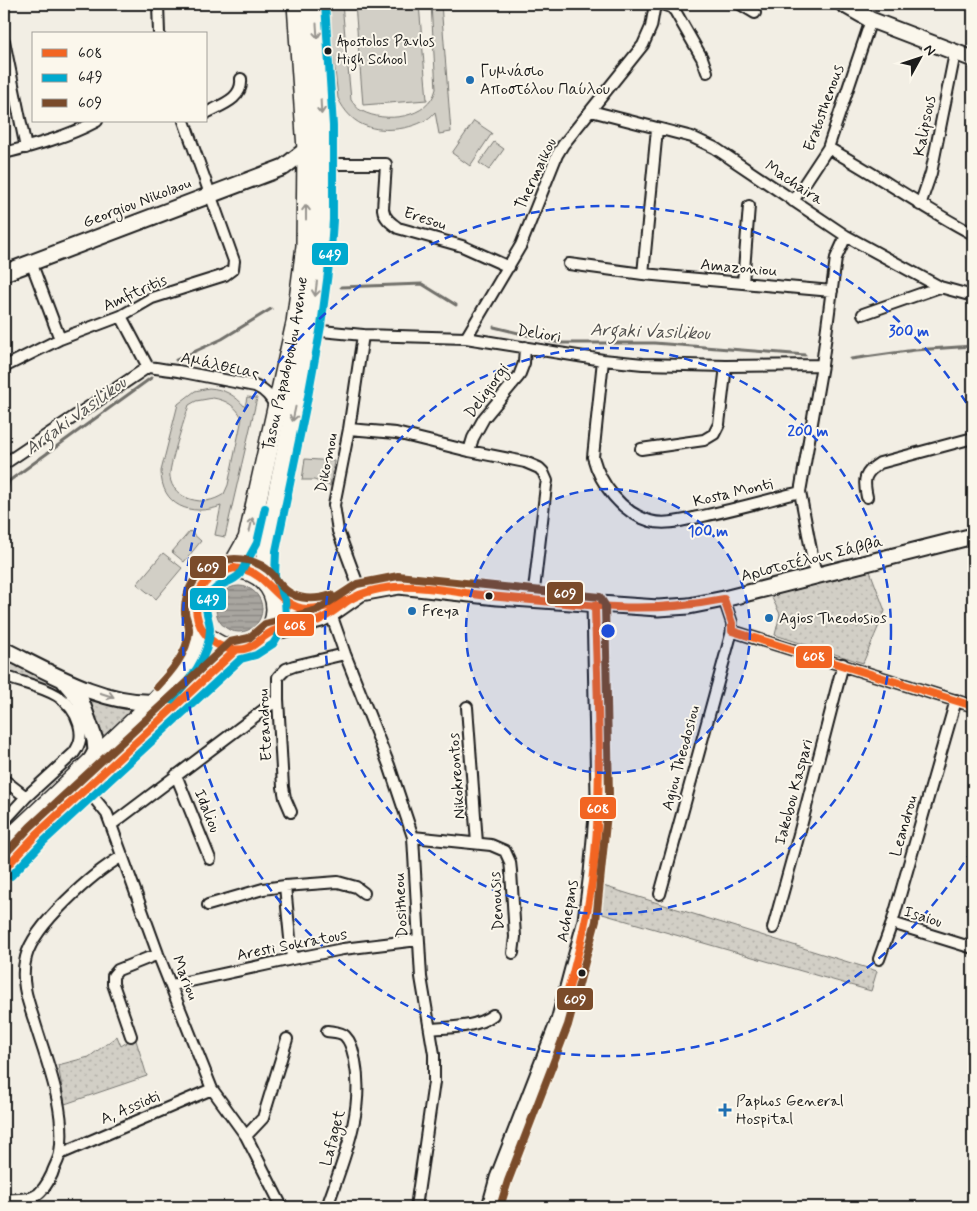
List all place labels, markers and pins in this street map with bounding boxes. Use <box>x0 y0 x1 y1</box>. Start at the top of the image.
place label: Apostolos Pavlos High School <box>337 32 435 71</box>
marker: Apostolos Pavlos High School <box>323 46 333 56</box>
place label: Γυμνάσιο Αποστόλου Παύλου <box>480 61 610 100</box>
marker: Γυμνάσιο Αποστόλου Παύλου <box>464 74 476 86</box>
unlabelled marker <box>484 591 494 601</box>
place label: Freya <box>422 601 459 622</box>
marker: Freya <box>406 605 418 617</box>
place label: Agios Theodosios <box>779 608 887 629</box>
marker: Agios Theodosios <box>763 612 775 624</box>
centre of rings <box>599 622 617 640</box>
unlabelled marker <box>577 968 587 978</box>
place label: Paphos General Hospital <box>736 1091 844 1130</box>
marker: Paphos General Hospital <box>718 1103 732 1117</box>

